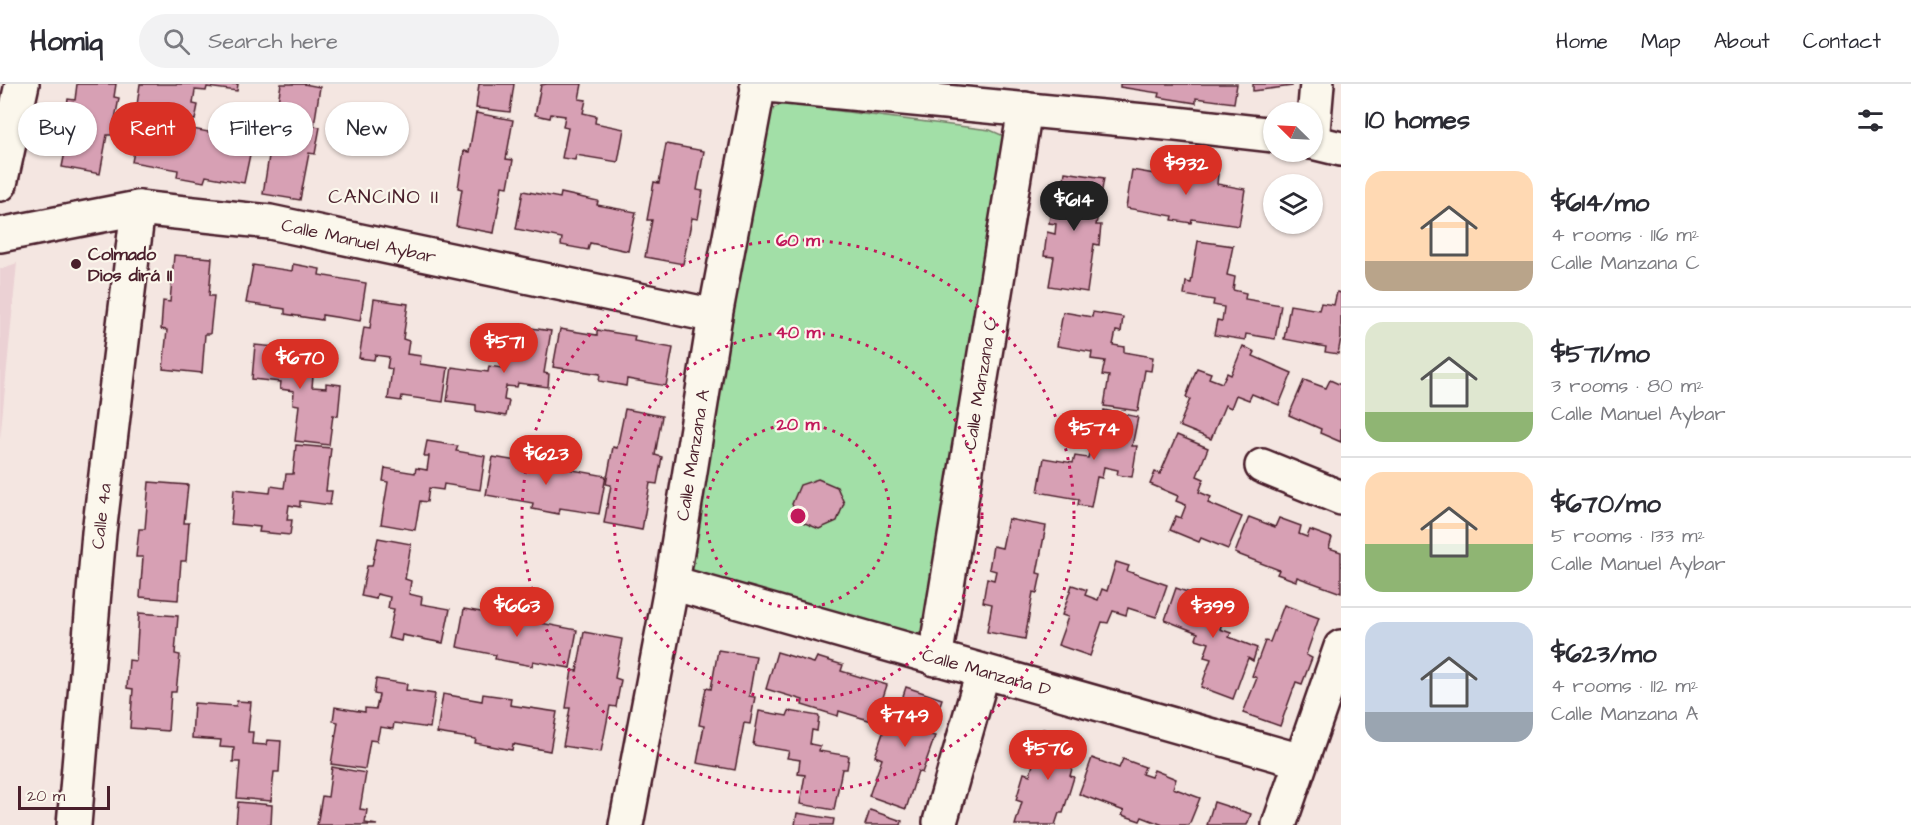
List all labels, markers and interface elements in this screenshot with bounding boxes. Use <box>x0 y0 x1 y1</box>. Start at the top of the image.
search box <box>139 14 559 68</box>
text: Homiq <box>30 22 103 61</box>
icon: search <box>160 25 193 58</box>
text: Search here <box>208 26 338 57</box>
text: Home <box>1556 27 1608 56</box>
text: Map <box>1641 27 1681 56</box>
text: About <box>1714 27 1770 56</box>
text: Contact <box>1803 27 1881 56</box>
chip: Buy <box>18 102 97 156</box>
chip: Rent <box>109 102 196 156</box>
chip: Filters <box>208 102 313 156</box>
chip: New <box>325 102 409 156</box>
north arrow <box>1263 102 1323 162</box>
map controls <box>1263 102 1323 234</box>
text: 10 homes <box>1365 102 1470 138</box>
icon: filters <box>1854 104 1887 137</box>
pin: $932 <box>1150 145 1222 196</box>
text: $932 <box>1164 150 1208 178</box>
button: layers <box>1263 174 1323 234</box>
pin: $614 <box>1038 181 1110 232</box>
district label: CANCINO II <box>328 183 440 211</box>
text: $614/mo <box>1551 185 1650 221</box>
text: $614 <box>1054 186 1094 214</box>
icon: home <box>1413 195 1485 267</box>
street label: Calle Manuel Aybar <box>279 213 438 270</box>
text: 4 rooms · 116 m² <box>1551 221 1699 249</box>
text: 60 m <box>776 228 821 253</box>
place label: Colmado Dios dirá II <box>88 242 173 288</box>
text: Calle Manzana C <box>1551 249 1700 277</box>
marker: Colmado Dios dirá II <box>69 257 83 271</box>
street label: Calle Manzana C <box>957 315 1004 452</box>
text: 40 m <box>776 320 821 345</box>
pin: $571 <box>468 323 540 374</box>
text: $571 <box>484 328 524 356</box>
text: $571/mo <box>1551 336 1650 372</box>
pin: $670 <box>264 339 336 390</box>
text: $670 <box>276 344 324 372</box>
icon: home <box>1413 346 1485 418</box>
text: 3 rooms · 80 m² <box>1551 372 1704 400</box>
street label: Calle Manzana A <box>670 387 716 523</box>
text: Calle Manuel Aybar <box>1551 400 1726 428</box>
pin: $574 <box>1058 410 1130 461</box>
text: 20 m <box>776 412 820 437</box>
text: $574 <box>1068 415 1120 443</box>
pin: $623 <box>510 435 582 486</box>
text: $623 <box>523 440 569 468</box>
street label: Calle 4a <box>86 482 118 550</box>
text: $670/mo <box>1551 486 1661 522</box>
icon: home <box>1413 496 1485 568</box>
centre of rings <box>788 506 808 526</box>
text: 5 rooms · 133 m² <box>1551 522 1705 550</box>
text: Calle Manuel Aybar <box>1551 550 1726 578</box>
pin: $663 <box>481 587 553 638</box>
pin: $399 <box>1177 588 1249 639</box>
text: $663 <box>494 592 540 620</box>
text: $399 <box>1191 593 1235 621</box>
text: $623/mo <box>1551 636 1657 672</box>
street label: Calle Manzana D <box>919 642 1054 703</box>
icon: home <box>1413 646 1485 718</box>
text: 4 rooms · 112 m² <box>1551 672 1698 700</box>
pin: $749 <box>869 697 941 748</box>
text: Calle Manzana A <box>1551 700 1698 728</box>
text: $749 <box>881 702 929 730</box>
pin: $576 <box>1012 730 1084 781</box>
text: $576 <box>1023 735 1073 763</box>
scale bar <box>18 783 110 810</box>
text: 20 m <box>27 785 65 807</box>

